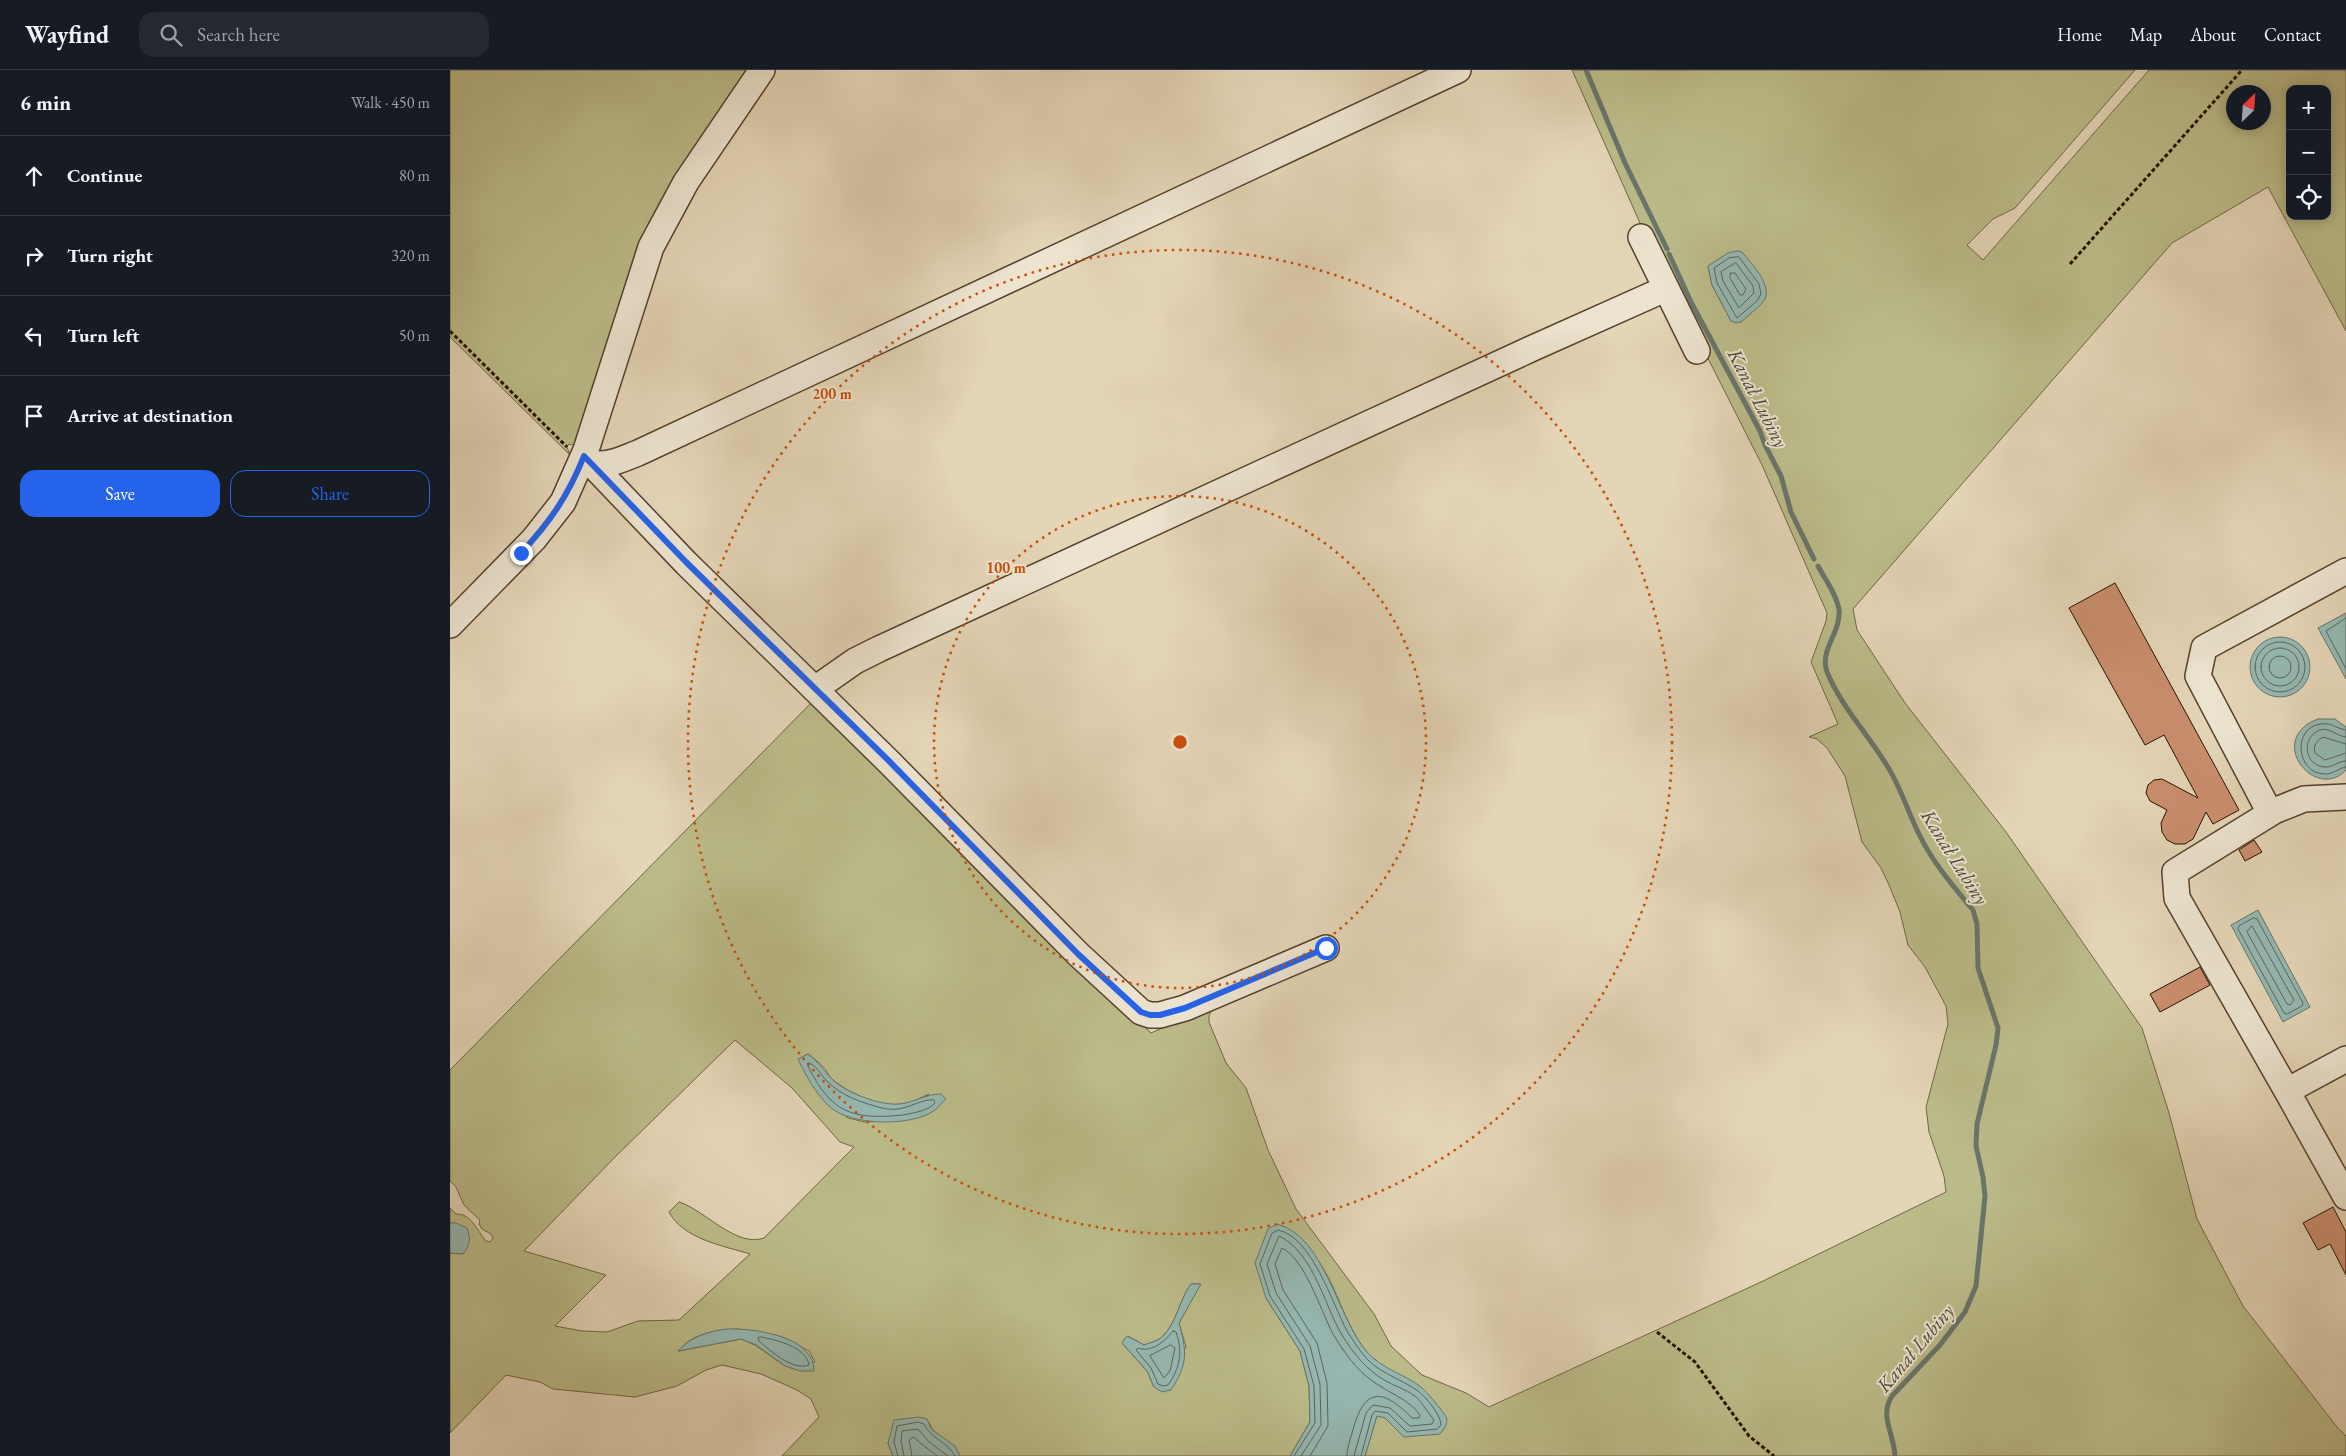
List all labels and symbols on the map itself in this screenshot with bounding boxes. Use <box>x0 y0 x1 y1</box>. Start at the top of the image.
north arrow <box>2226 85 2271 130</box>
water label: Kanał Lubiny <box>1722 343 1794 452</box>
text: 200 m <box>812 384 852 403</box>
route end <box>510 542 533 565</box>
text: 100 m <box>986 558 1026 577</box>
centre of rings <box>1171 733 1189 751</box>
water label: Kanał Lubiny <box>1915 804 1995 910</box>
route start <box>1315 937 1338 960</box>
water label: Kanał Lubiny <box>1870 1298 1960 1398</box>

